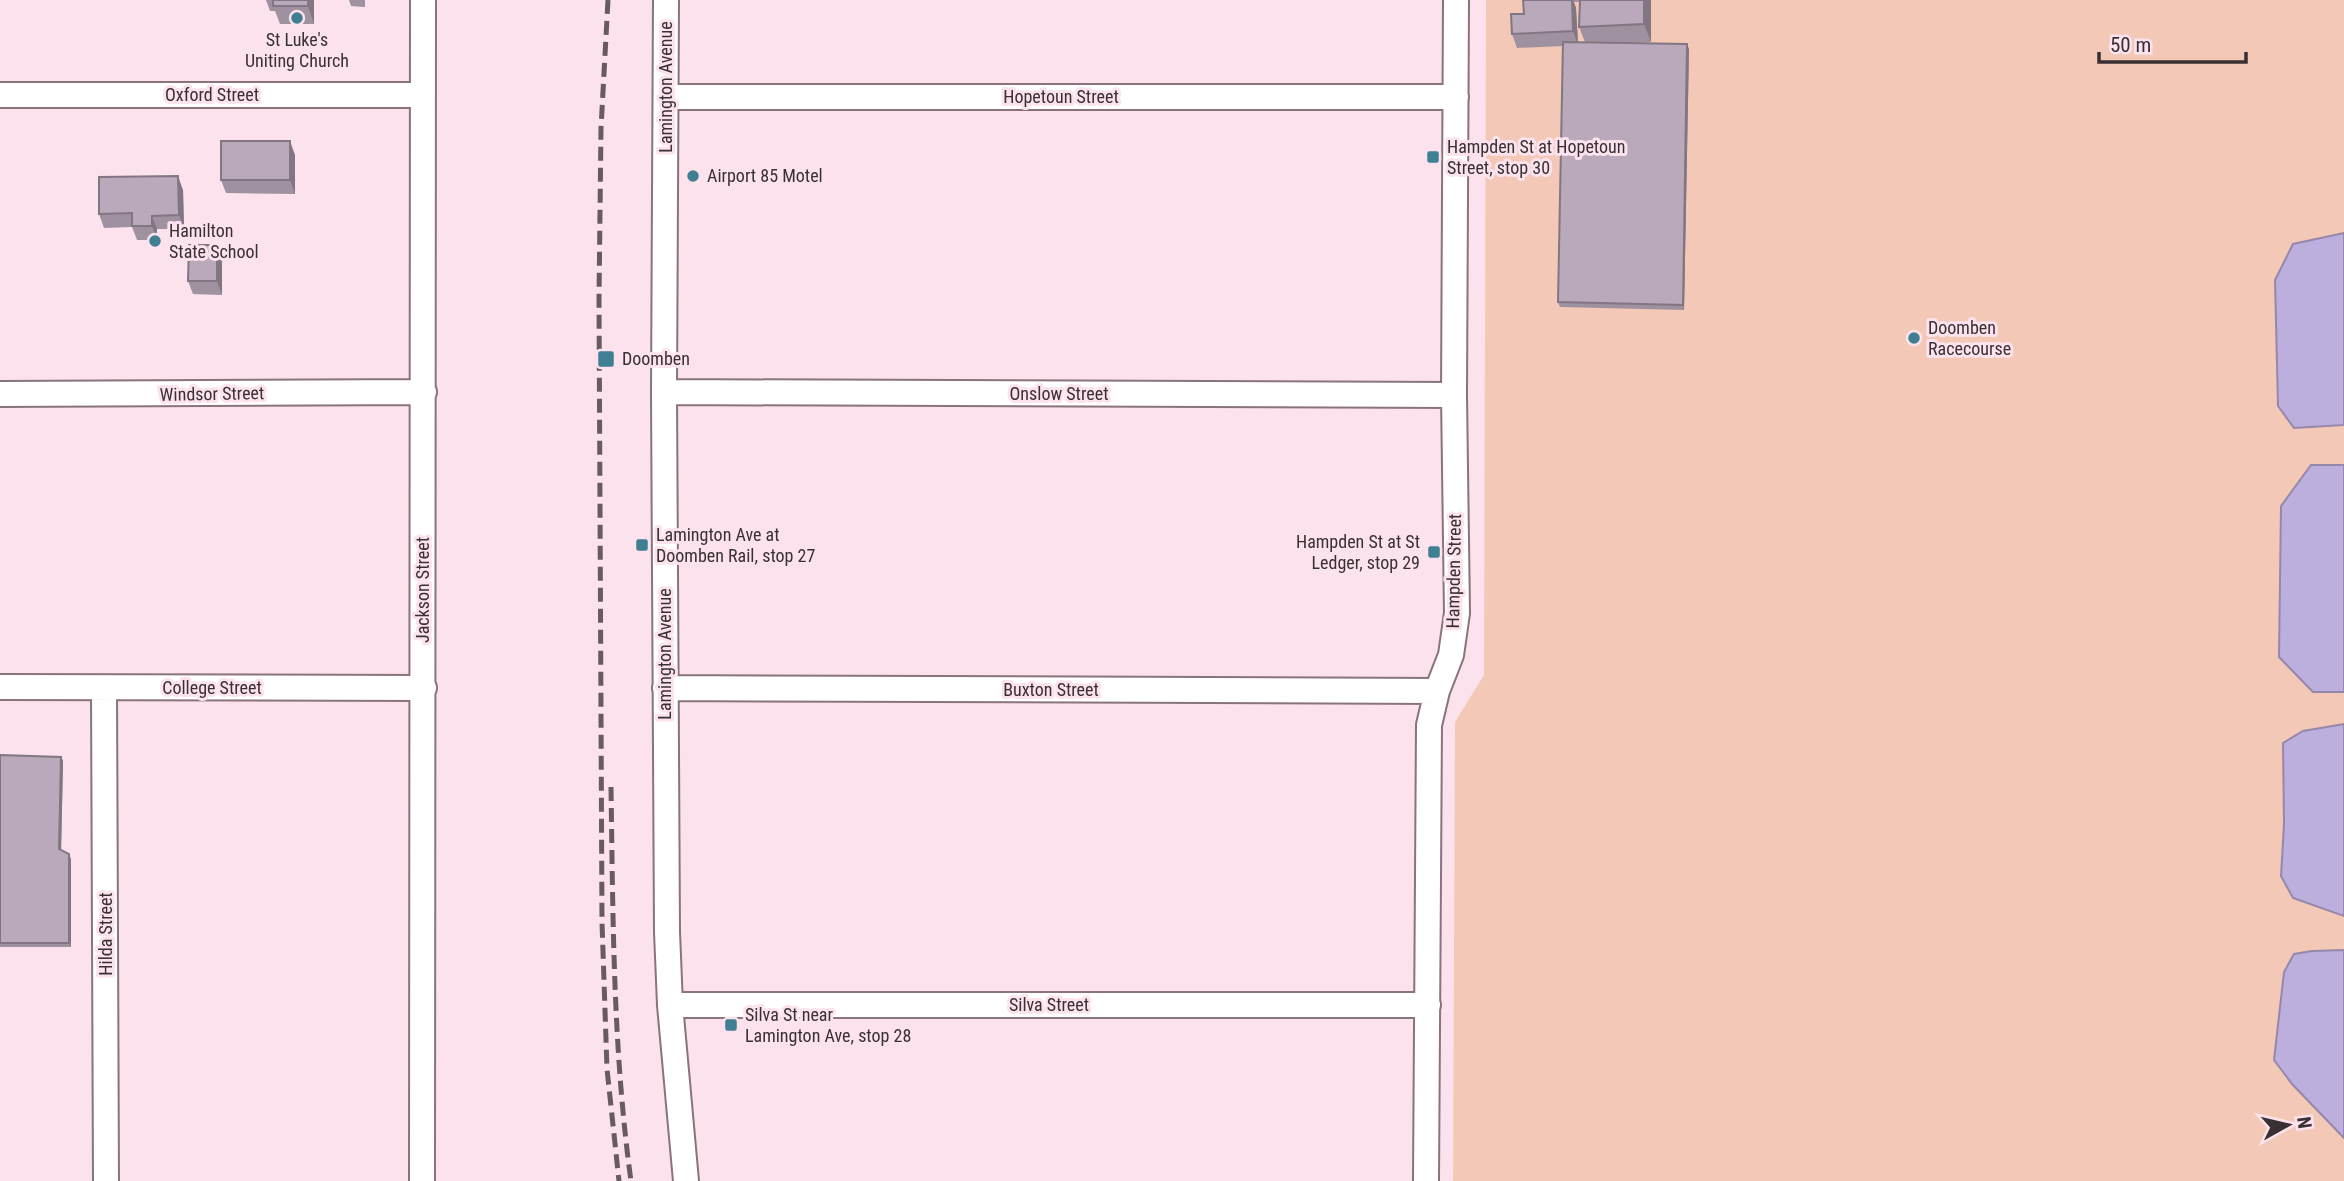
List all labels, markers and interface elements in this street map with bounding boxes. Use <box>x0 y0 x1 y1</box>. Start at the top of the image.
marker: St Luke's Uniting Church <box>289 10 305 26</box>
street label: Lamington Avenue <box>655 21 676 153</box>
scale bar <box>2099 21 2246 65</box>
place label: St Luke's Uniting Church <box>245 29 349 71</box>
text: 50 m <box>2110 33 2151 57</box>
street label: Oxford Street <box>165 84 259 105</box>
street label: Hopetoun Street <box>1003 86 1119 107</box>
place label: Hampden St at Hopetoun Street, stop 30 <box>1447 136 1625 178</box>
marker: Hampden St at Hopetoun Street, stop 30 <box>1425 149 1441 165</box>
place label: Airport 85 Motel <box>707 165 823 186</box>
marker: Airport 85 Motel <box>685 168 701 184</box>
place label: Hamilton State School <box>169 220 259 262</box>
marker: Hamilton State School <box>147 233 163 249</box>
place label: Doomben Racecourse <box>1928 317 2011 359</box>
marker: Doomben Racecourse <box>1906 330 1922 346</box>
place label: Doomben <box>622 348 690 369</box>
marker: Doomben <box>596 349 616 369</box>
street label: Windsor Street <box>160 382 264 405</box>
street label: Onslow Street <box>1010 383 1108 404</box>
street label: Hampden Street <box>1442 514 1465 628</box>
place label: Lamington Ave at Doomben Rail, stop 27 <box>656 524 815 566</box>
place label: Hampden St at St Ledger, stop 29 <box>1296 531 1420 573</box>
street label: Jackson Street <box>412 537 433 643</box>
marker: Lamington Ave at Doomben Rail, stop 27 <box>634 537 650 553</box>
marker: Hampden St at St Ledger, stop 29 <box>1426 544 1442 560</box>
street label: Lamington Avenue <box>654 588 675 720</box>
street label: College Street <box>162 677 262 698</box>
street label: Buxton Street <box>1003 679 1099 700</box>
street label: Hilda Street <box>95 892 116 976</box>
street label: Silva Street <box>1009 994 1089 1015</box>
place label: Silva St near Lamington Ave, stop 28 <box>745 1004 911 1046</box>
marker: Silva St near Lamington Ave, stop 28 <box>723 1017 739 1033</box>
north arrow <box>2253 1090 2323 1160</box>
text: N <box>2292 1115 2317 1130</box>

